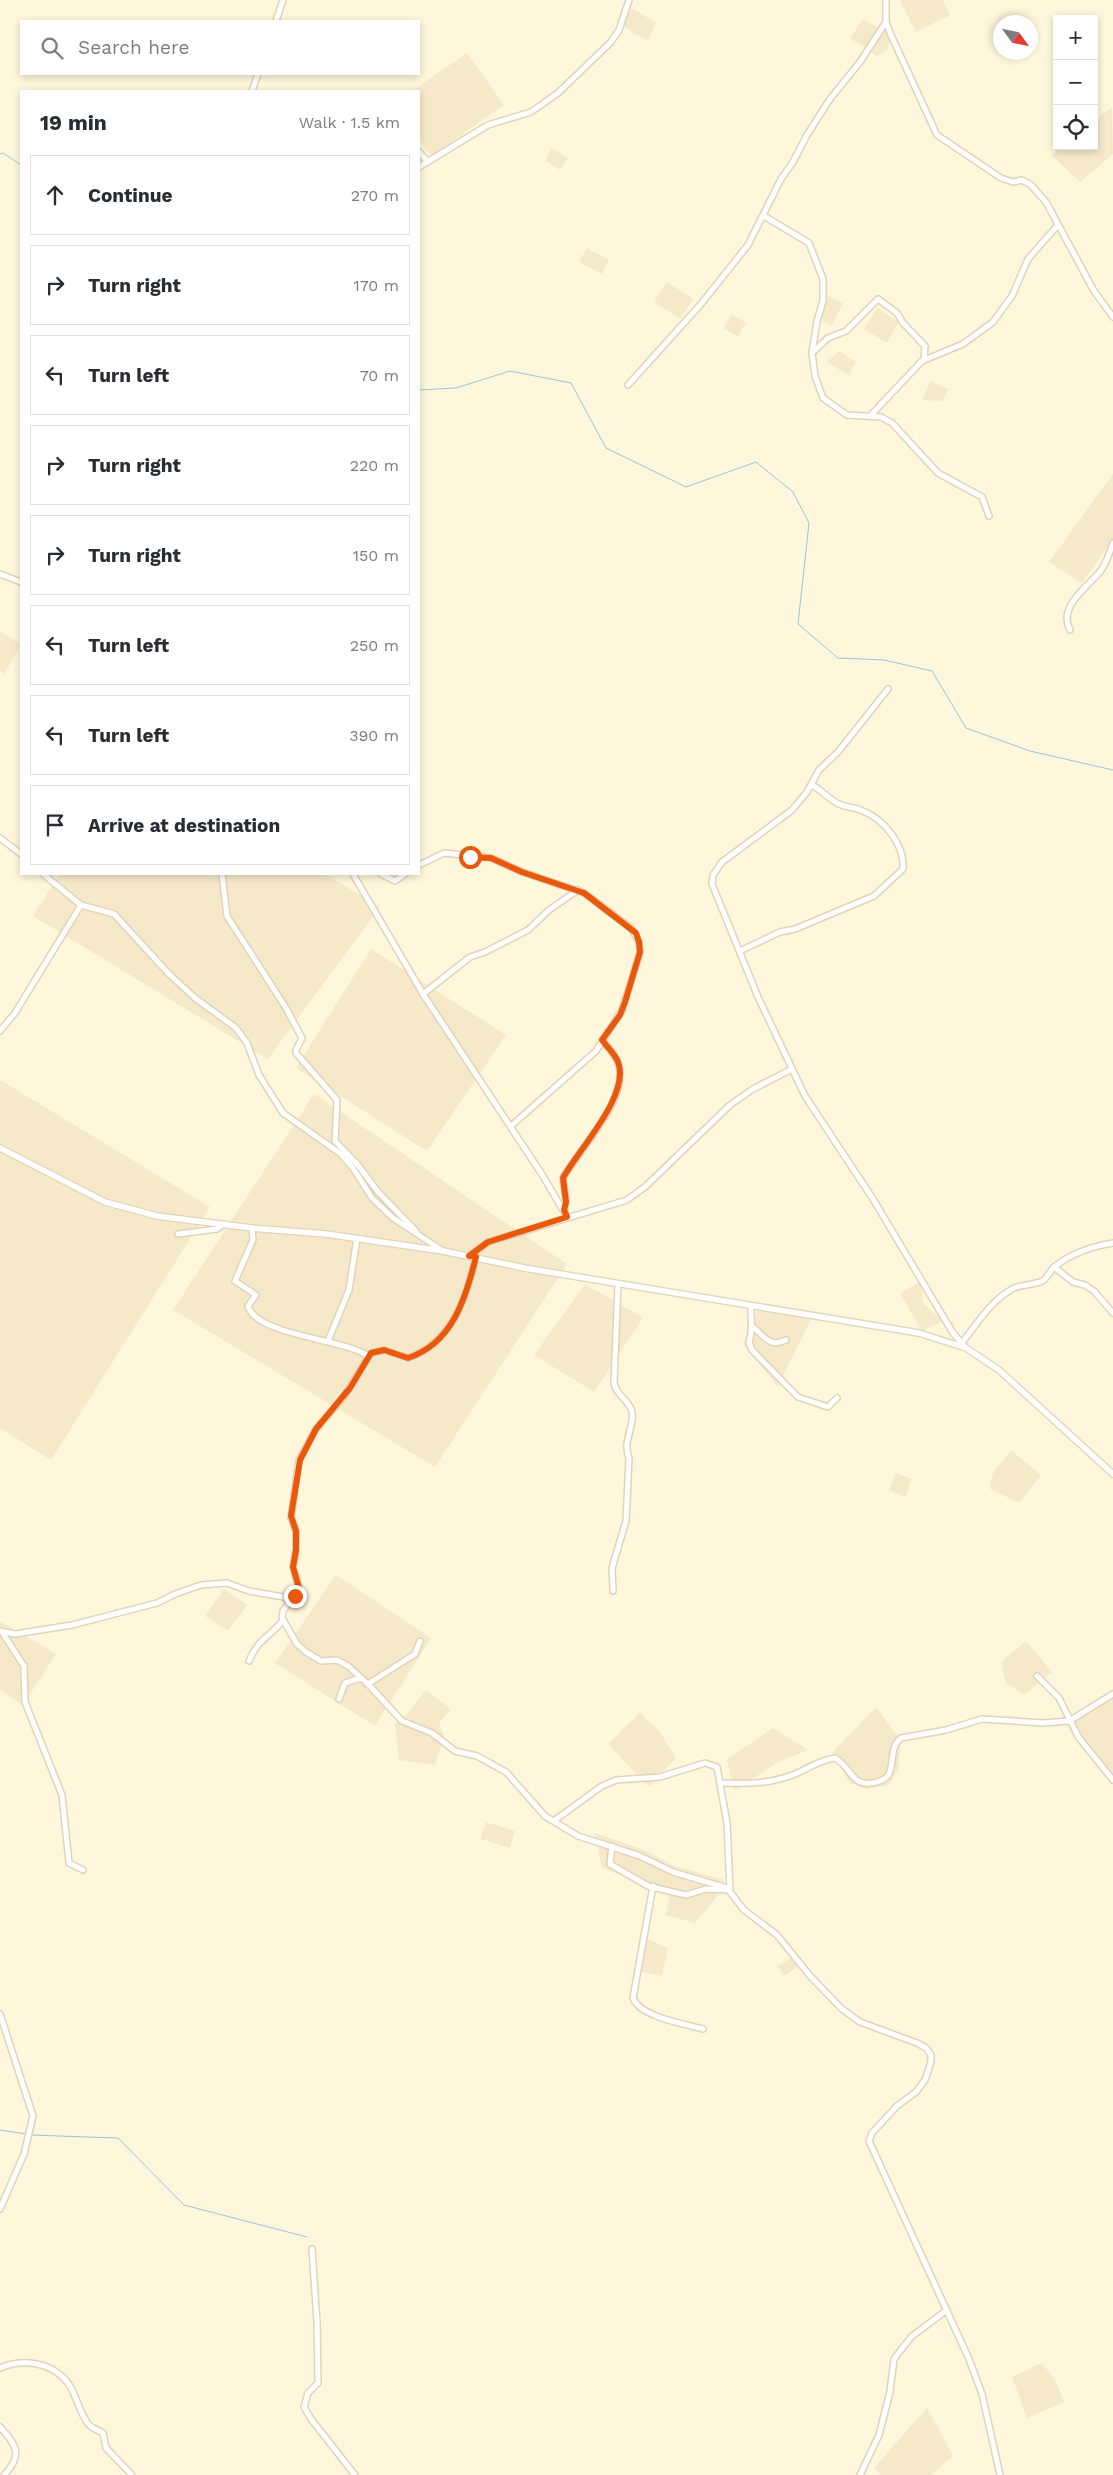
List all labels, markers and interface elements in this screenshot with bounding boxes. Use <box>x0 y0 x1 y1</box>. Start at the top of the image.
north arrow <box>993 15 1038 60</box>
map controls <box>1053 15 1098 150</box>
button: + <box>1053 15 1098 60</box>
search box <box>20 20 420 75</box>
icon: search <box>38 34 66 62</box>
text: Search here <box>78 36 189 59</box>
button: − <box>1053 60 1098 105</box>
button: locate <box>1053 105 1098 150</box>
text: 19 min <box>40 110 107 135</box>
text: Walk · 1.5 km <box>299 113 400 132</box>
icon: ahead <box>41 181 69 209</box>
text: Continue <box>88 184 172 207</box>
text: 270 m <box>351 186 399 205</box>
icon: right <box>41 271 69 299</box>
text: Turn right <box>88 274 181 297</box>
text: 170 m <box>353 276 399 295</box>
icon: left <box>41 361 69 389</box>
text: Turn left <box>88 364 169 387</box>
text: 70 m <box>360 366 399 385</box>
icon: right <box>41 451 69 479</box>
text: Turn right <box>88 454 181 477</box>
text: 220 m <box>350 456 399 475</box>
icon: right <box>41 541 69 569</box>
text: Turn right <box>88 544 181 567</box>
text: 150 m <box>353 546 399 565</box>
icon: left <box>41 631 69 659</box>
text: Turn left <box>88 634 169 657</box>
text: 250 m <box>350 636 399 655</box>
icon: left <box>41 721 69 749</box>
text: Turn left <box>88 724 169 747</box>
text: 390 m <box>349 726 399 745</box>
icon: arrive <box>41 811 69 839</box>
text: Arrive at destination <box>88 814 280 837</box>
route start <box>459 846 482 869</box>
route end <box>284 1585 307 1608</box>

